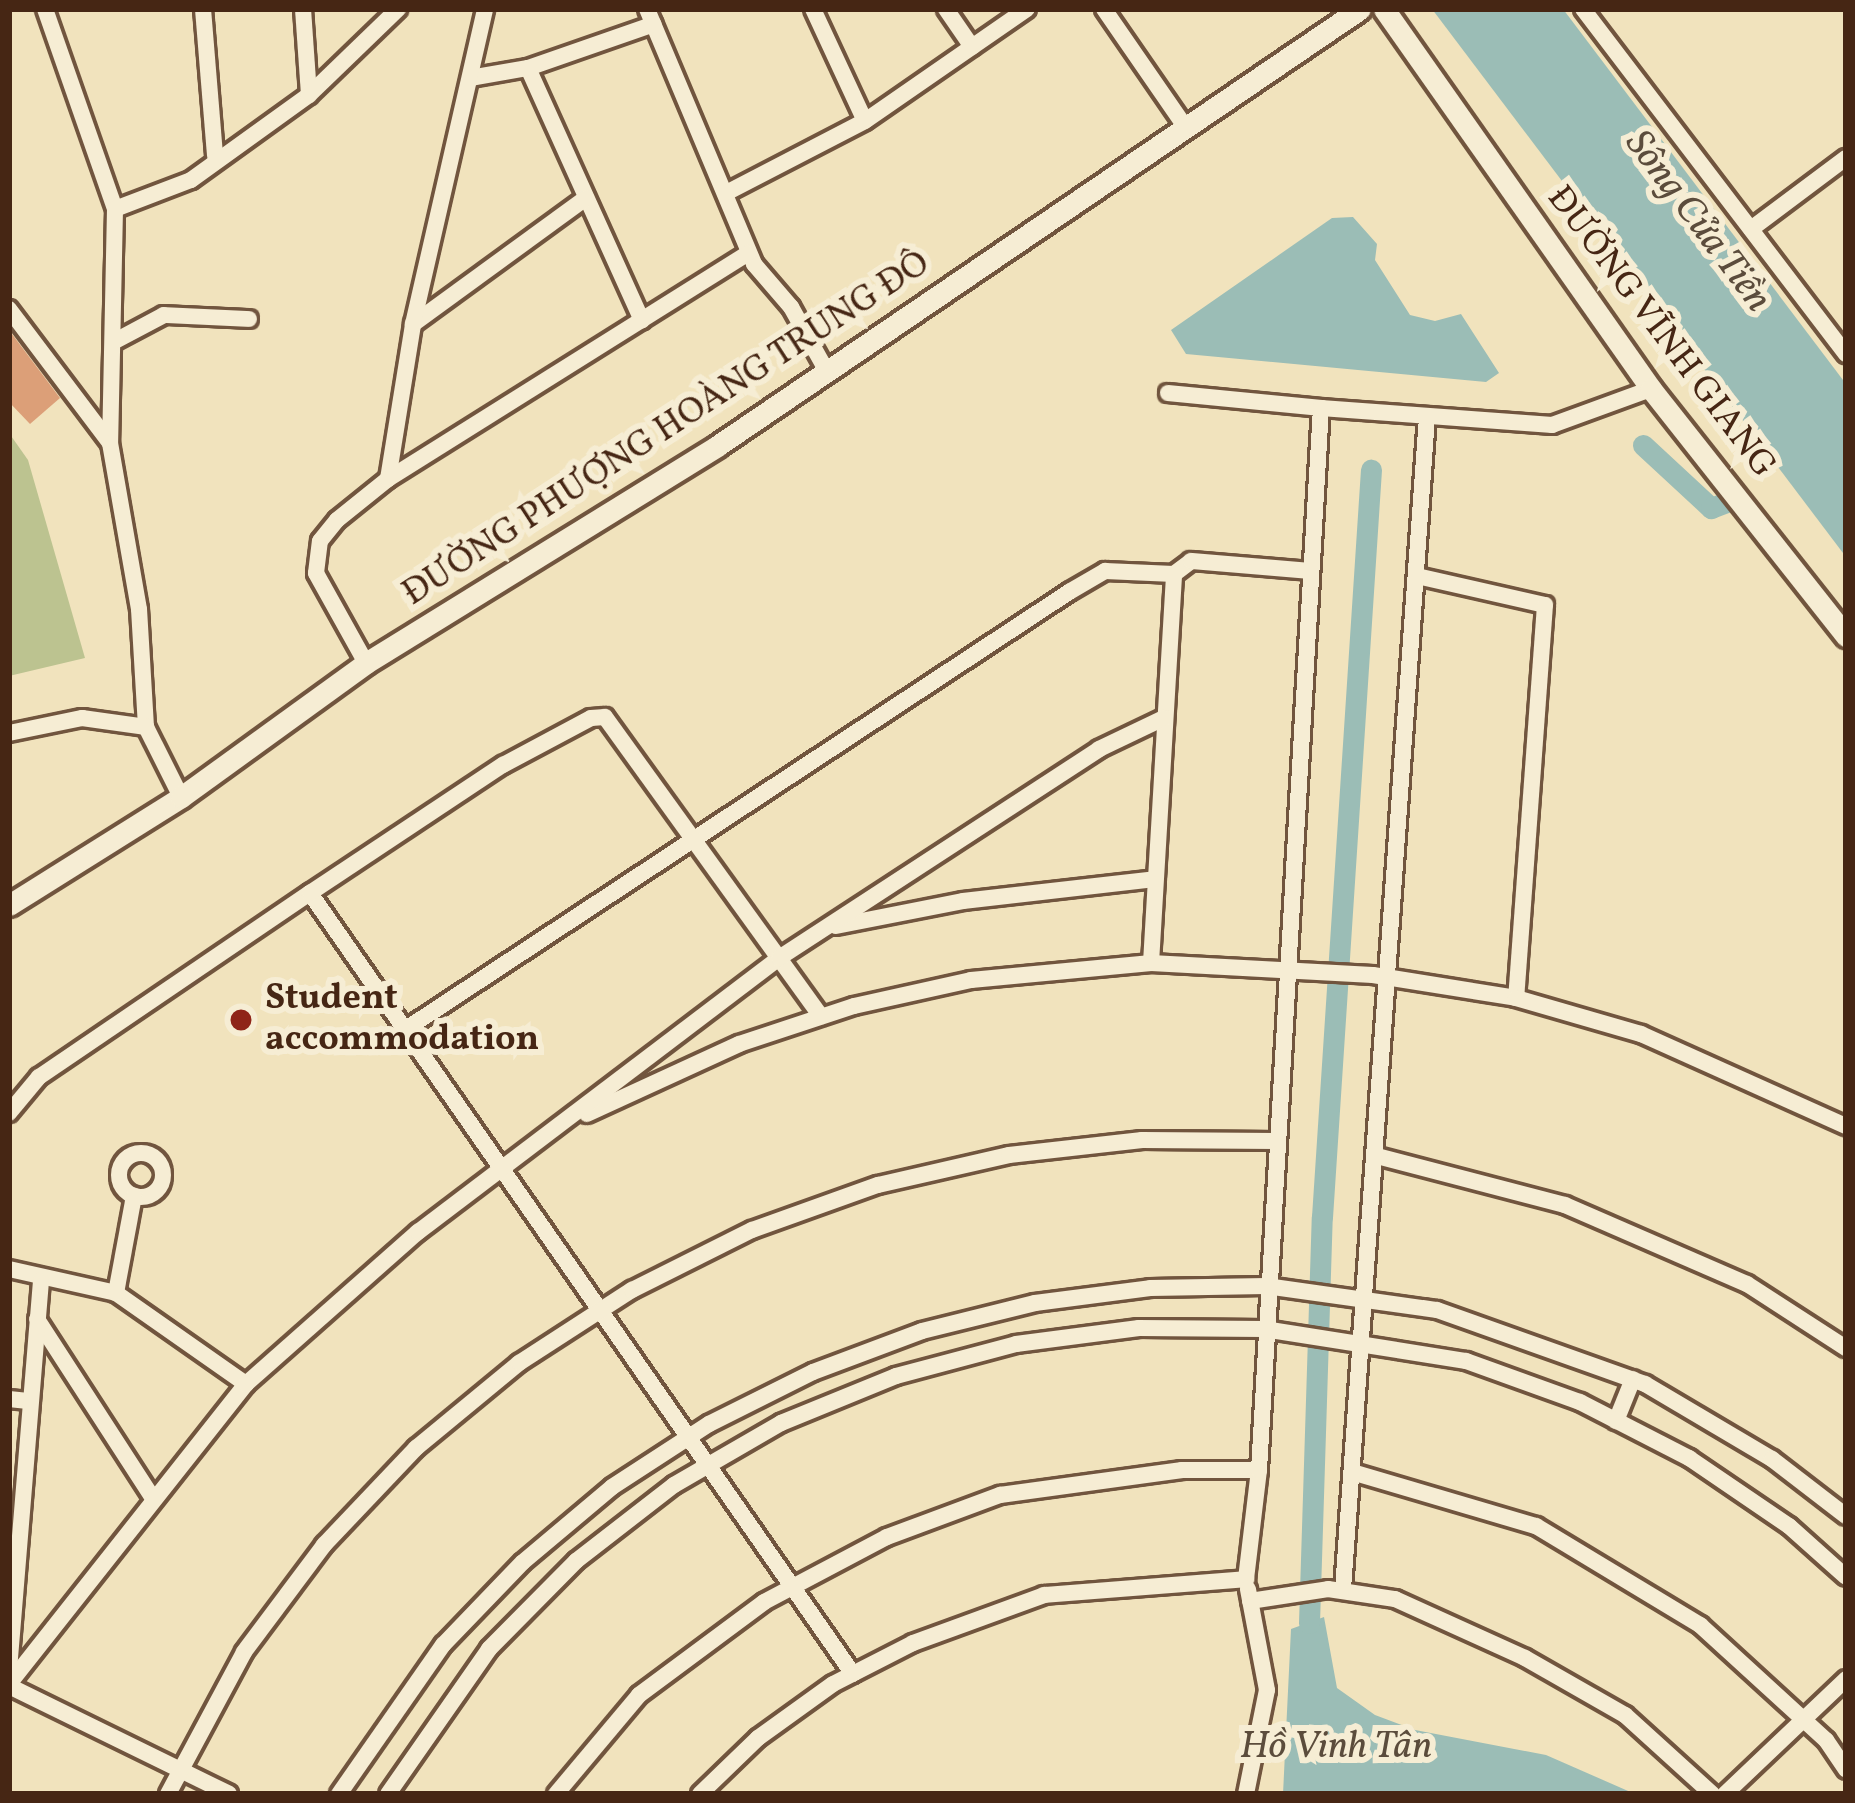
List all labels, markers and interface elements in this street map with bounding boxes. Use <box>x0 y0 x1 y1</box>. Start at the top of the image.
water label: Sông Cửa Tiền <box>1614 122 1780 322</box>
street label: ĐƯỜNG VĨNH GIANG <box>1536 178 1784 488</box>
street label: ĐƯỜNG PHƯỢNG HOÀNG TRUNG ĐÔ <box>395 243 939 617</box>
place label: Student accommodation <box>265 977 539 1062</box>
marker: Student accommodation <box>228 1007 254 1033</box>
water label: Hồ Vinh Tân <box>1240 1724 1432 1770</box>

